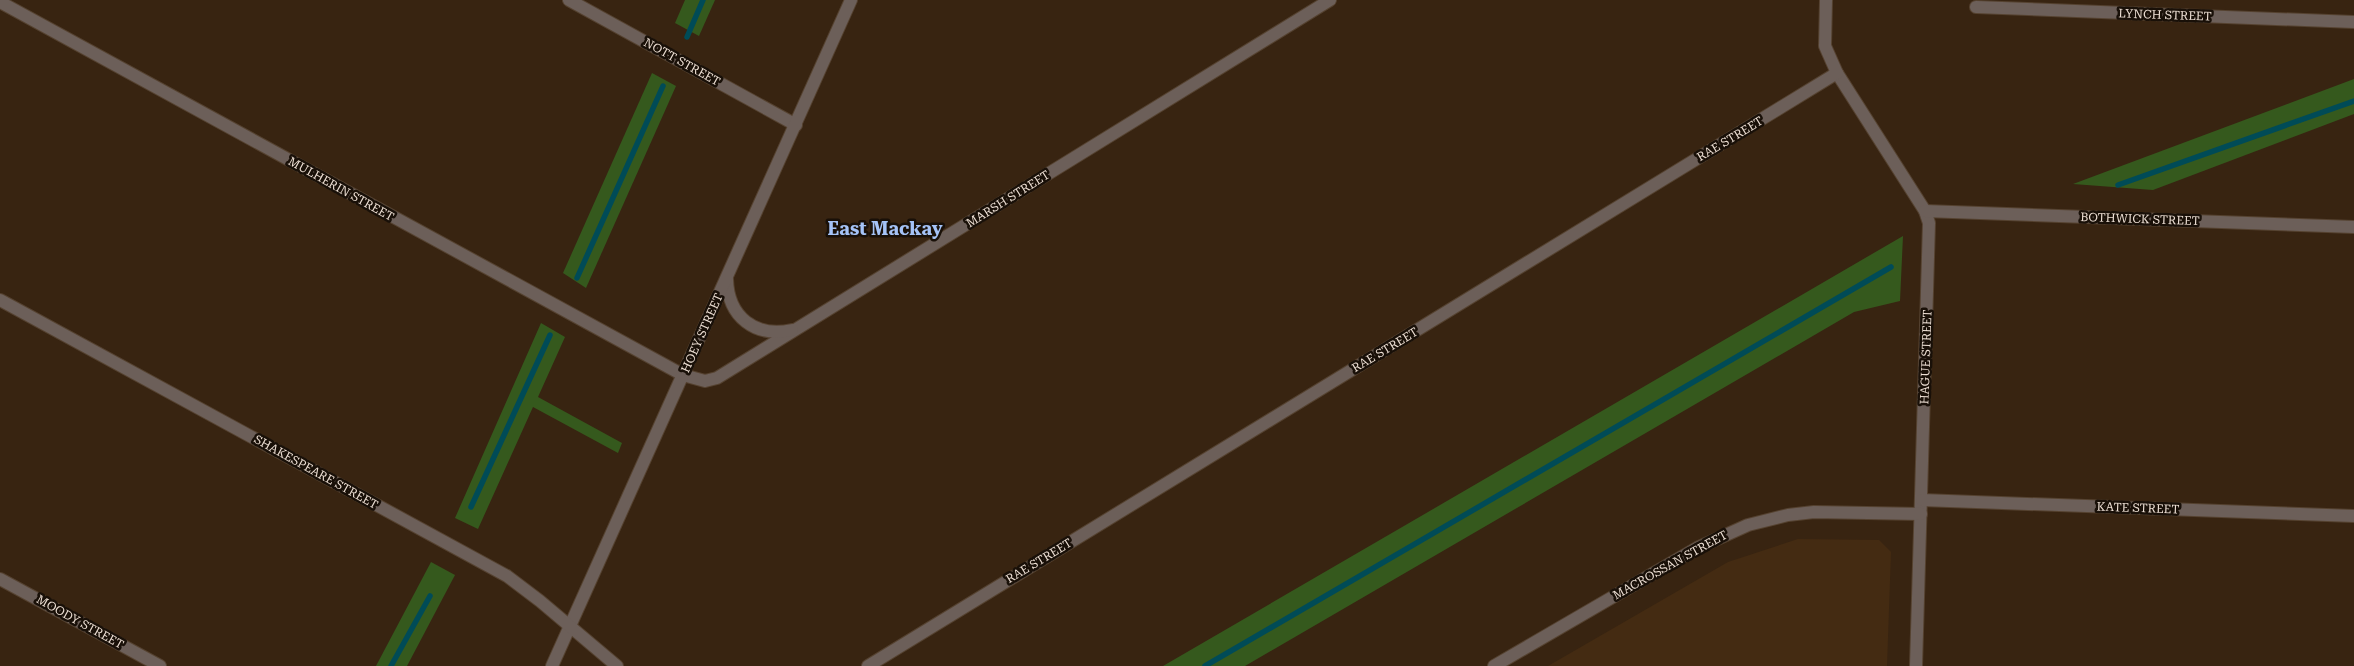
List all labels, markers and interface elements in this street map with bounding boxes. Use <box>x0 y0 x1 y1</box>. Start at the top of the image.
street label: LYNCH STREET <box>2118 6 2212 24</box>
street label: NOTT STREET <box>641 35 723 89</box>
street label: RAE STREET <box>1694 114 1766 164</box>
street label: MULHERIN STREET <box>286 154 396 224</box>
street label: MARSH STREET <box>964 168 1052 230</box>
street label: BOTHWICK STREET <box>2080 210 2200 228</box>
district label: East Mackay <box>827 218 943 239</box>
street label: HOEY STREET <box>678 291 726 375</box>
street label: HAGUE STREET <box>1917 309 1935 405</box>
street label: RAE STREET <box>1349 325 1421 375</box>
street label: SHAKESPEARE STREET <box>252 432 380 512</box>
street label: KATE STREET <box>2096 500 2180 516</box>
street label: MACROSSAN STREET <box>1610 528 1730 602</box>
street label: RAE STREET <box>1003 536 1075 586</box>
street label: MOODY STREET <box>34 592 126 652</box>

